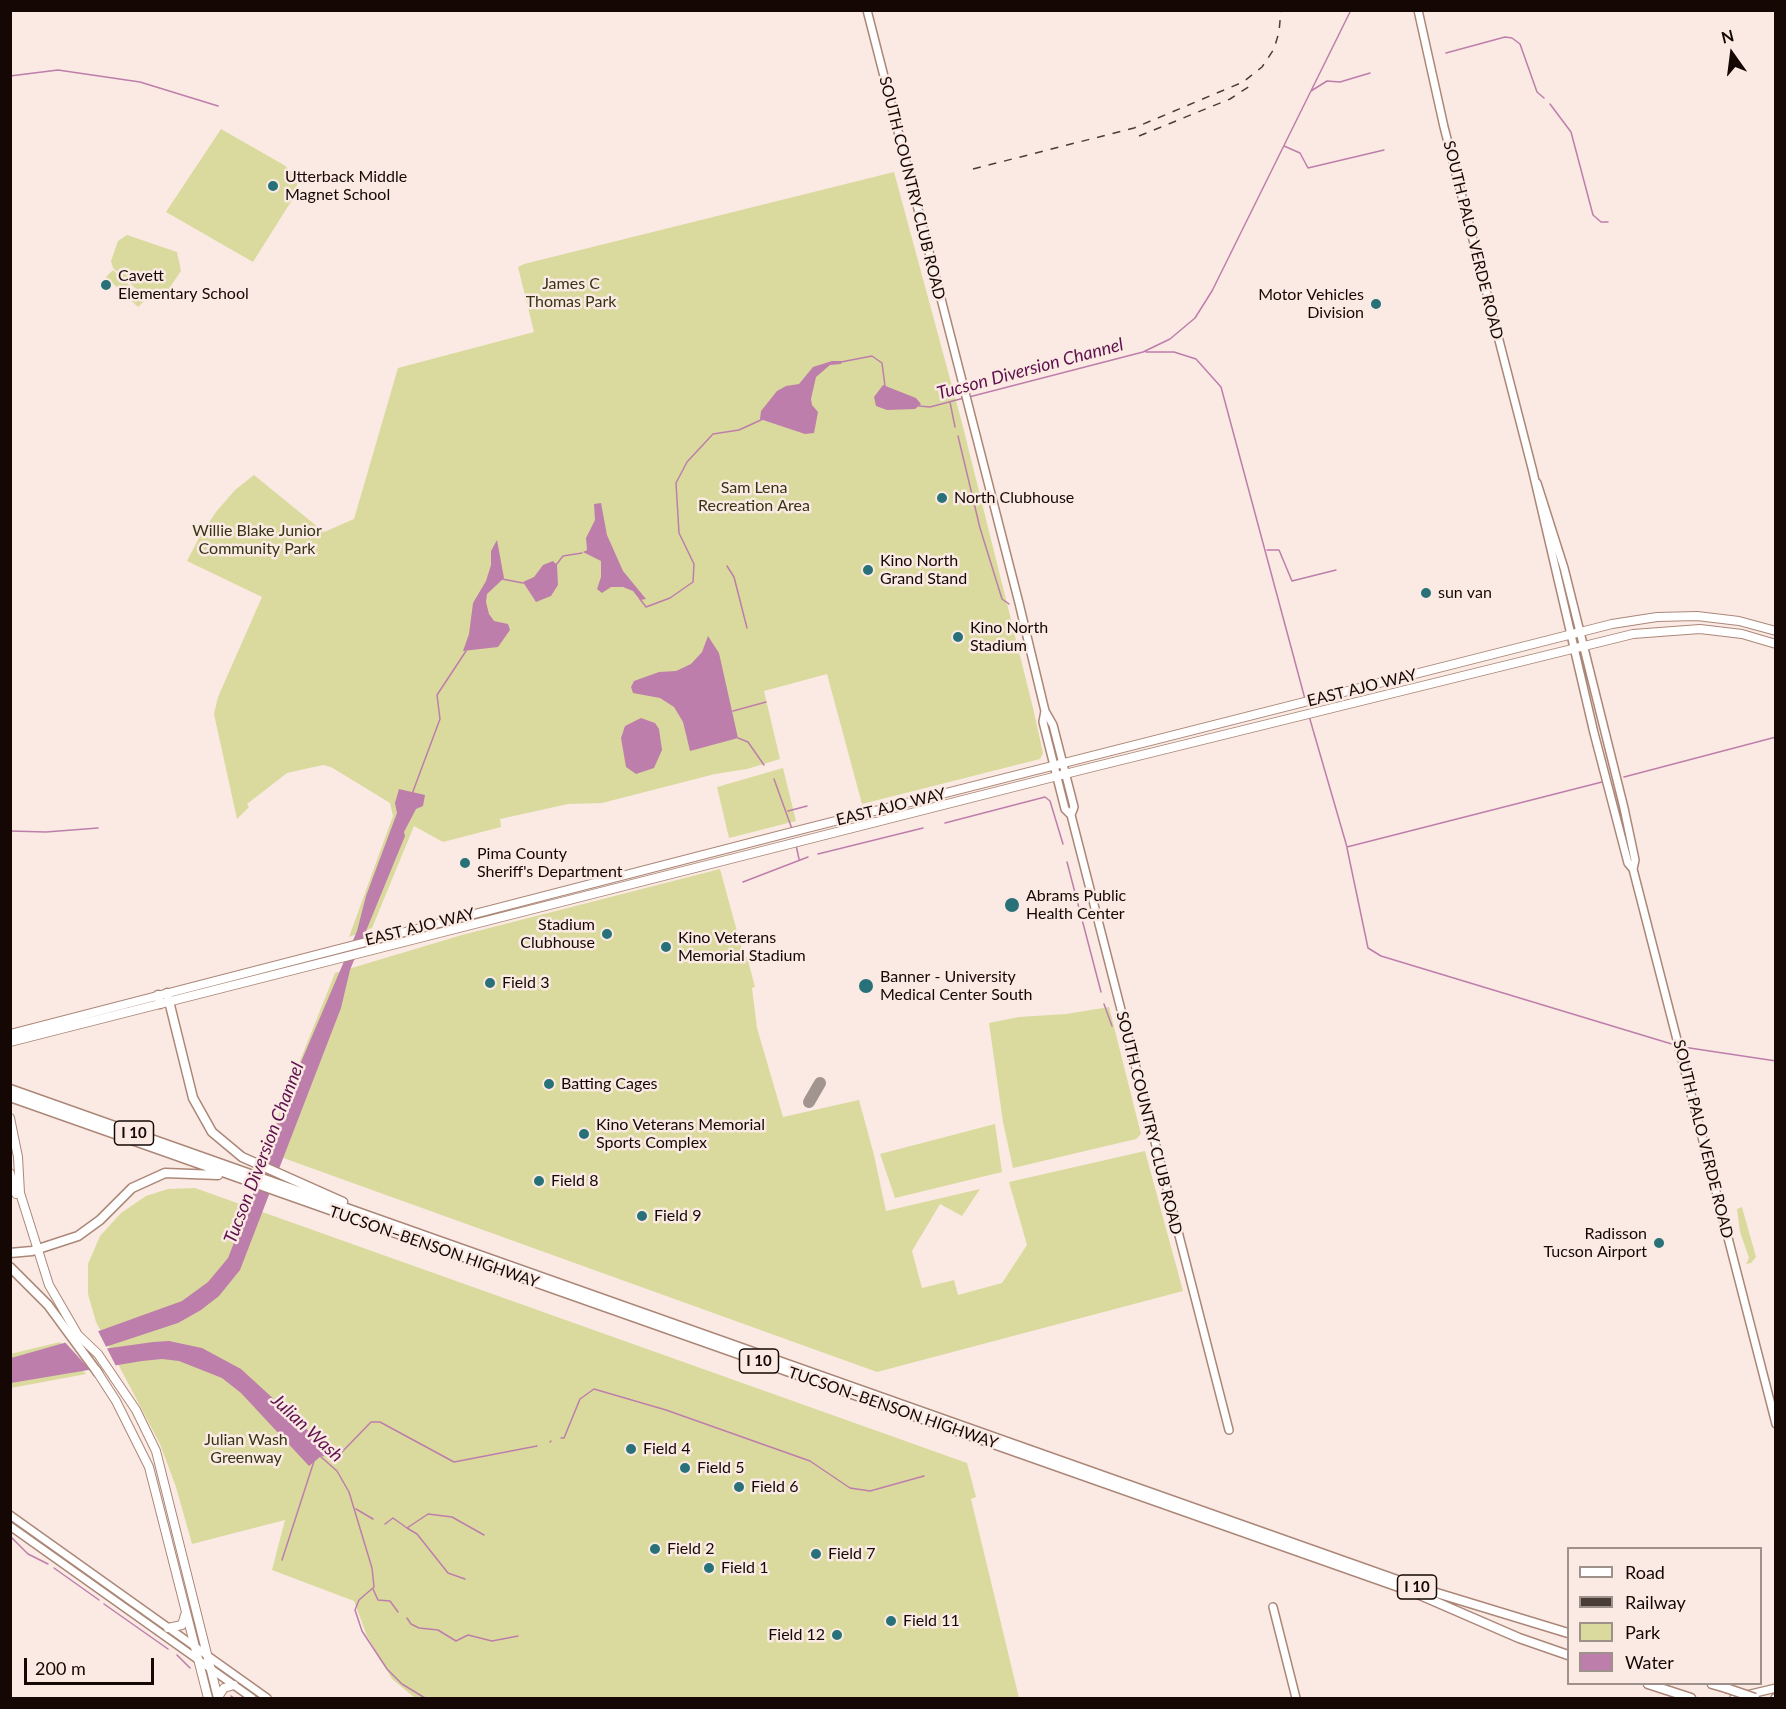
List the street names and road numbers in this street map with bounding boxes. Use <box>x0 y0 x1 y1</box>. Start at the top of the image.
street label: SOUTH COUNTRY CLUB ROAD <box>875 74 949 302</box>
street label: SOUTH PALO VERDE ROAD <box>1439 139 1507 341</box>
street label: EAST AJO WAY <box>1305 665 1419 711</box>
street label: EAST AJO WAY <box>834 784 948 830</box>
street label: EAST AJO WAY <box>363 904 477 950</box>
street label: SOUTH COUNTRY CLUB ROAD <box>1112 1009 1186 1237</box>
street label: SOUTH PALO VERDE ROAD <box>1669 1038 1737 1240</box>
road number: I 10 <box>114 1121 154 1145</box>
street label: TUCSON–BENSON HIGHWAY <box>327 1202 541 1292</box>
road number: I 10 <box>740 1349 778 1373</box>
street label: TUCSON–BENSON HIGHWAY <box>786 1363 1000 1453</box>
road number: I 10 <box>1398 1575 1436 1599</box>

